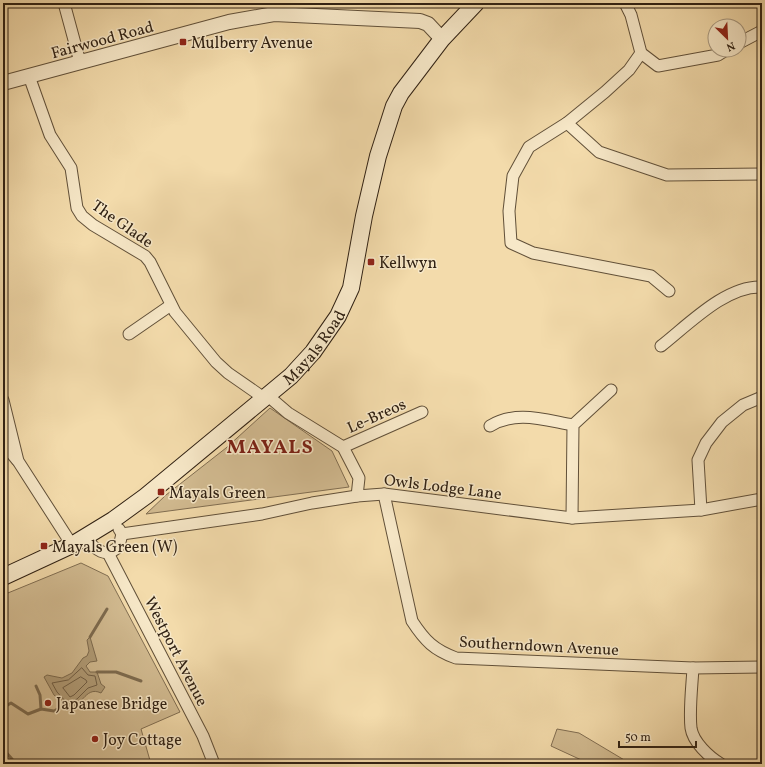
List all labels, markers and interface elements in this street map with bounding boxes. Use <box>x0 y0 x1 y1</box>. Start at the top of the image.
street label: Fairwood Road <box>49 17 156 65</box>
north arrow <box>707 18 747 58</box>
place label: Mulberry Avenue <box>191 33 313 55</box>
marker: Mulberry Avenue <box>178 37 188 47</box>
text: N <box>724 37 737 54</box>
street label: The Glade <box>87 195 157 254</box>
place label: Kellwyn <box>379 253 437 275</box>
marker: Kellwyn <box>366 257 376 267</box>
street label: Mayals Road <box>279 307 352 391</box>
street label: Le-Breos <box>344 394 410 440</box>
district label: MAYALS <box>226 434 314 462</box>
street label: Owls Lodge Lane <box>383 470 503 506</box>
place label: Mayals Green <box>169 483 266 505</box>
marker: Mayals Green <box>156 487 166 497</box>
place label: Mayals Green (W) <box>52 537 178 559</box>
marker: Mayals Green (W) <box>39 541 49 551</box>
street label: Westport Avenue <box>138 593 212 711</box>
street label: Southerndown Avenue <box>458 632 619 662</box>
place label: Japanese Bridge <box>56 694 167 716</box>
marker: Japanese Bridge <box>43 698 53 708</box>
scale bar <box>619 723 696 749</box>
place label: Joy Cottage <box>103 730 182 752</box>
text: 50 m <box>625 730 651 746</box>
marker: Joy Cottage <box>90 734 100 744</box>

